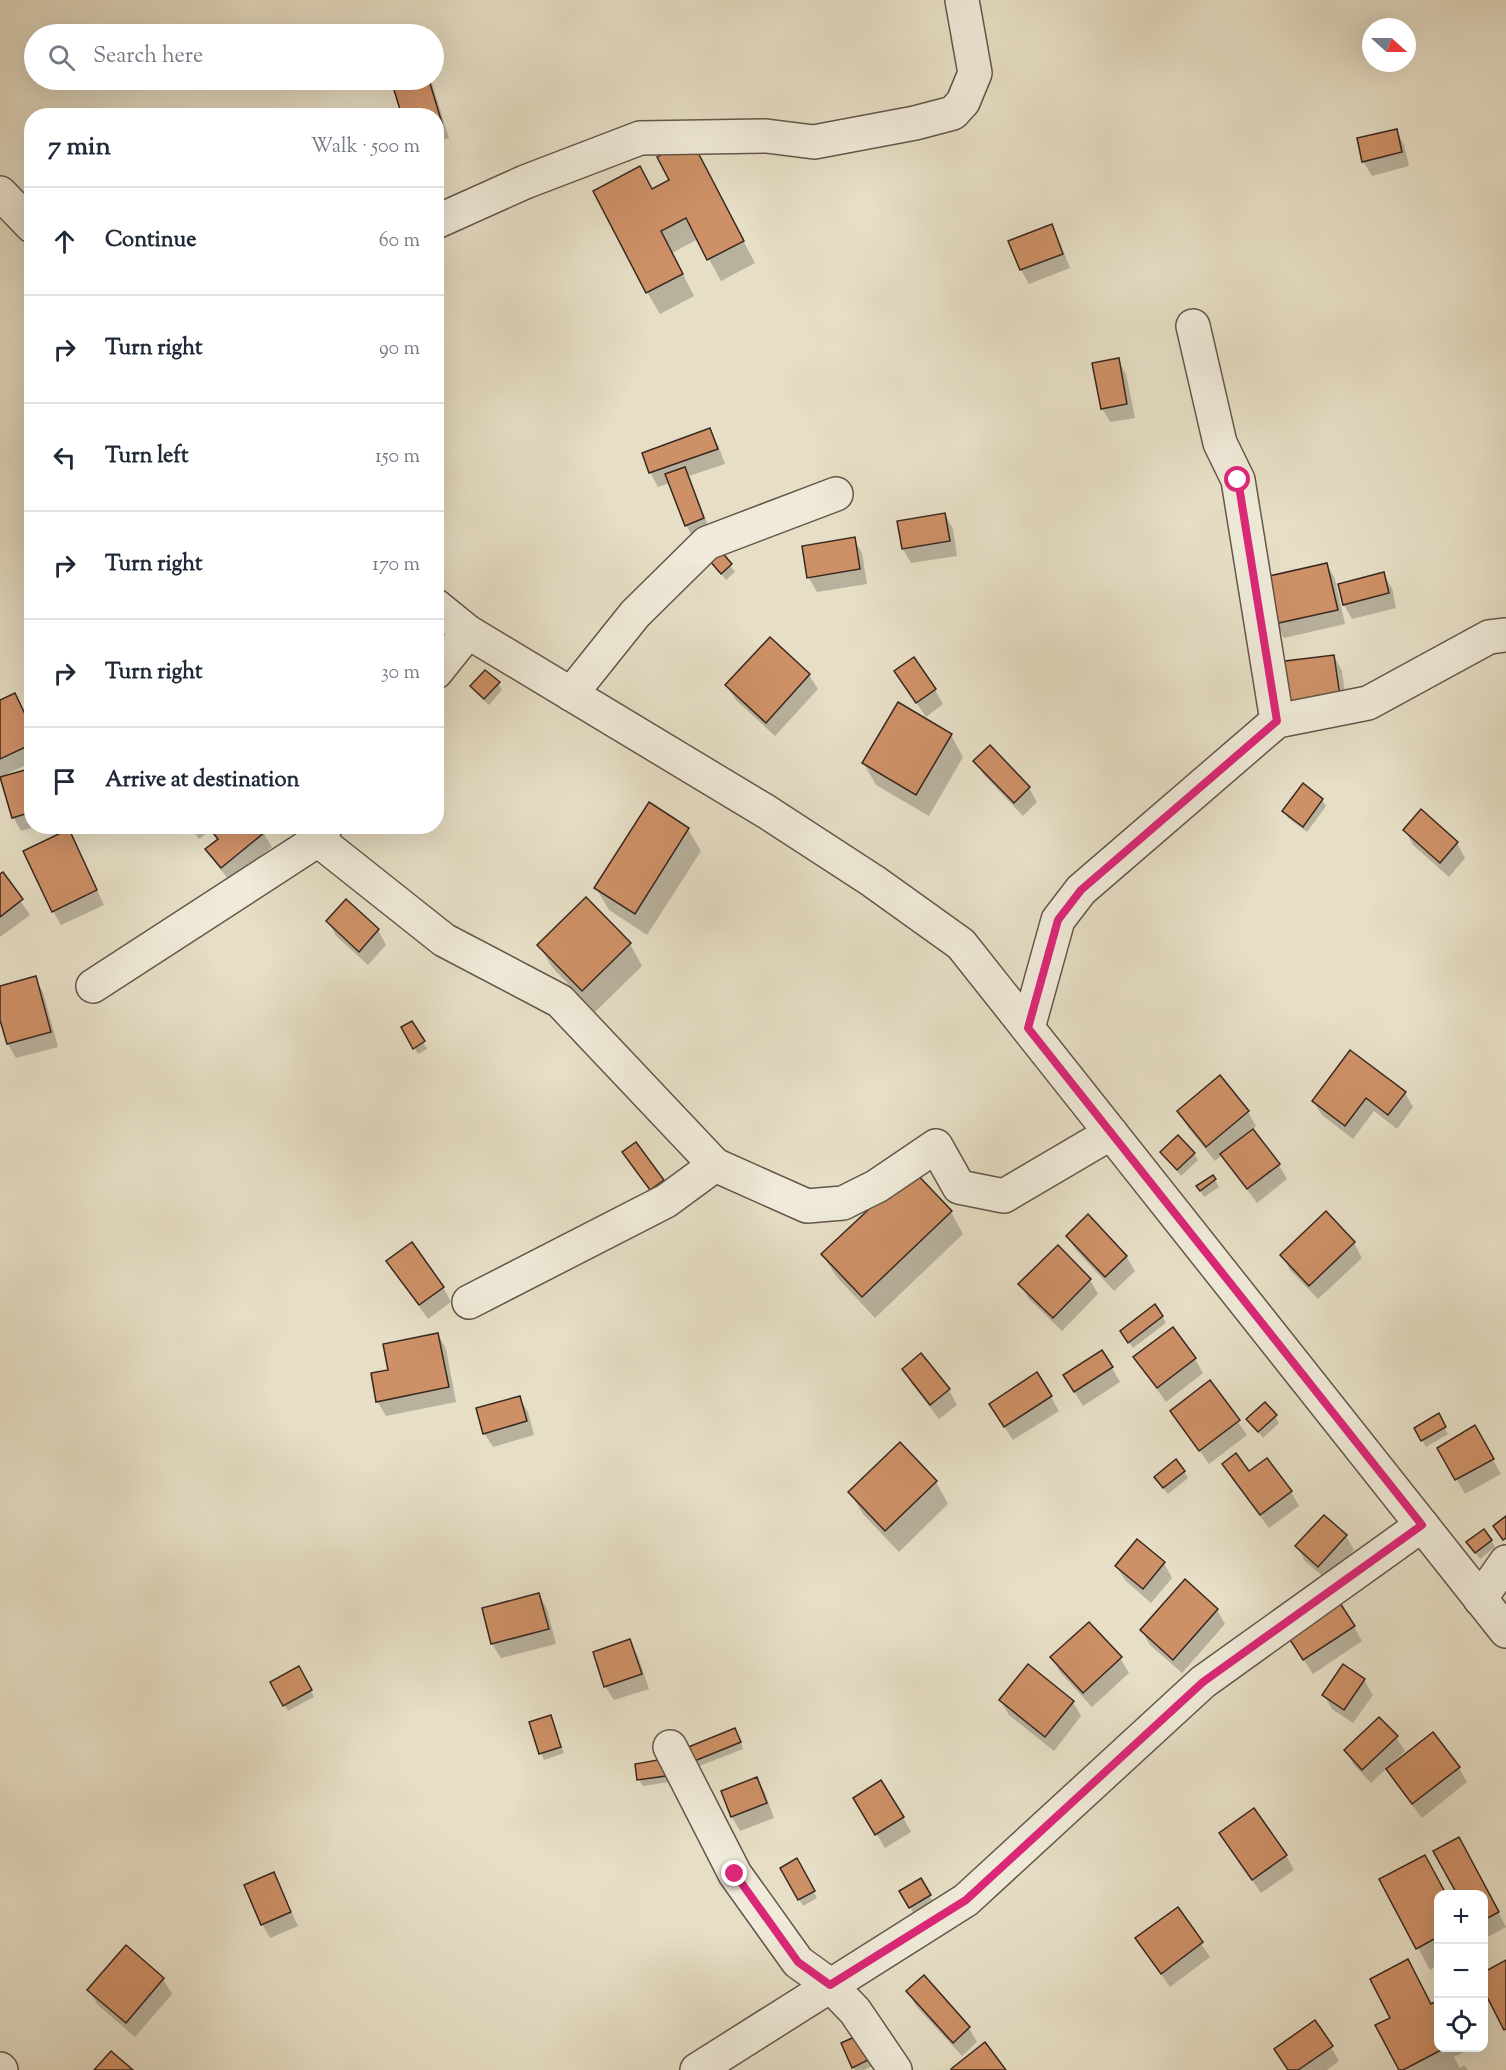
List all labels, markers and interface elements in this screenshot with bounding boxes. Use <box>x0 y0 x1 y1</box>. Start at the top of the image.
north arrow <box>1362 18 1416 72</box>
search box <box>24 24 444 90</box>
icon: search <box>45 41 78 74</box>
text: Search here <box>93 41 203 73</box>
text: 7 min <box>48 129 111 166</box>
text: Walk · 500 m <box>311 133 420 162</box>
icon: ahead <box>48 225 81 258</box>
text: Continue <box>105 225 196 257</box>
text: 60 m <box>379 227 420 256</box>
icon: right <box>48 333 81 366</box>
text: Turn right <box>105 333 202 365</box>
text: 90 m <box>379 335 420 364</box>
icon: left <box>48 441 81 474</box>
text: Turn left <box>105 441 188 473</box>
text: 150 m <box>375 443 420 472</box>
route start <box>1224 466 1250 492</box>
icon: right <box>48 549 81 582</box>
text: Turn right <box>105 549 202 581</box>
text: 170 m <box>372 551 420 580</box>
icon: right <box>48 657 81 690</box>
text: Turn right <box>105 657 202 689</box>
text: 30 m <box>381 659 420 688</box>
icon: arrive <box>48 765 81 798</box>
text: Arrive at destination <box>105 765 300 797</box>
route end <box>721 1860 747 1886</box>
map controls <box>1434 1890 1488 2052</box>
button: + <box>1434 1890 1488 1944</box>
button: − <box>1434 1944 1488 1998</box>
button: locate <box>1434 1998 1488 2052</box>

